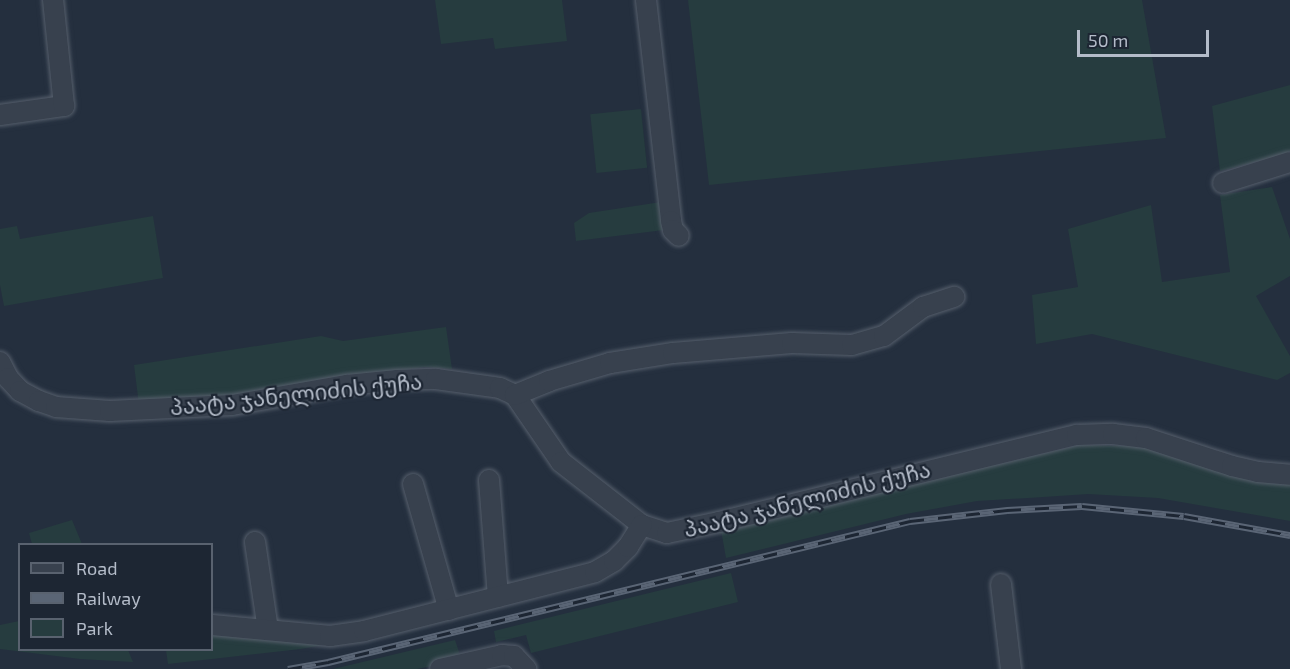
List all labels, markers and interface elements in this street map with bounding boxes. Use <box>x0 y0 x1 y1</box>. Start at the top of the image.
scale bar <box>1080 18 1212 56</box>
text: 50 m <box>1088 29 1128 51</box>
street label: პაატა ჯანელიძის ქუჩა <box>169 368 423 420</box>
street label: პაატა ჯანელიძის ქუჩა <box>681 456 933 542</box>
legend <box>18 543 213 651</box>
text: Road <box>76 557 117 579</box>
text: Railway <box>76 587 141 609</box>
text: Park <box>76 617 113 639</box>

